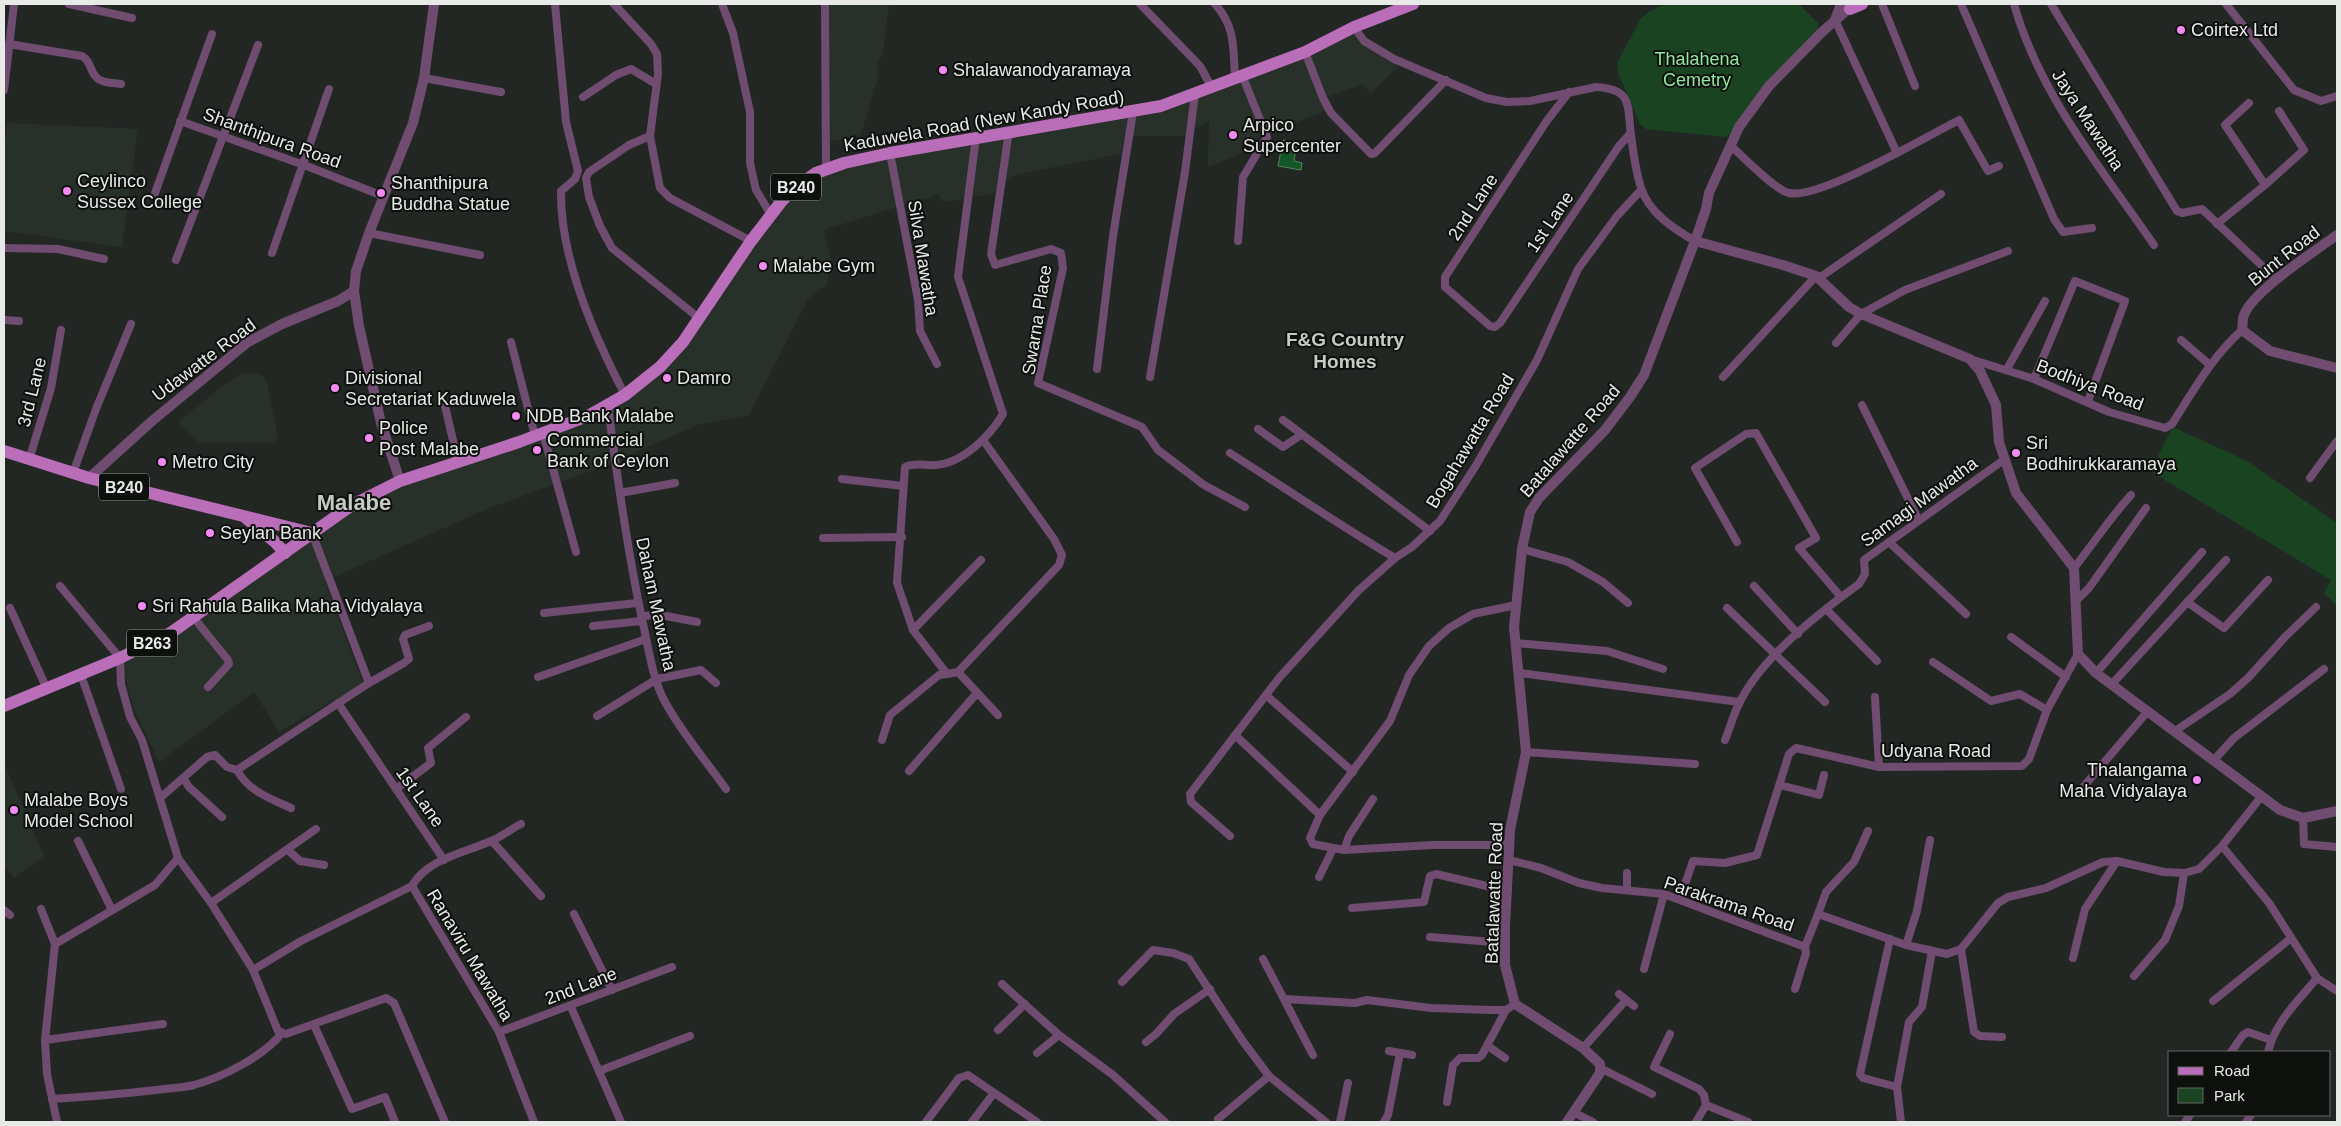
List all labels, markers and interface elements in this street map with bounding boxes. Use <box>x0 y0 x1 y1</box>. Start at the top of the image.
place label: Coirtex Ltd <box>2191 20 2278 40</box>
marker: Coirtex Ltd <box>2175 24 2187 36</box>
park label: Thalahena Cemetry <box>1654 49 1741 90</box>
place label: Shalawanodyaramaya <box>953 60 1132 80</box>
marker: Shalawanodyaramaya <box>937 64 949 76</box>
street label: Jaya Mawatha <box>2048 66 2129 175</box>
street label: Kaduwela Road (New Kandy Road) <box>842 86 1126 156</box>
street label: Shanthipura Road <box>200 104 344 172</box>
place label: Arpico Supercenter <box>1243 115 1341 156</box>
marker: Arpico Supercenter <box>1227 129 1239 141</box>
street label: 2nd Lane <box>1444 170 1502 244</box>
place label: Ceylinco Sussex College <box>77 171 202 212</box>
place label: Shanthipura Buddha Statue <box>391 173 510 214</box>
road number: B240 <box>771 173 821 200</box>
marker: Ceylinco Sussex College <box>61 185 73 197</box>
marker: Shanthipura Buddha Statue <box>375 187 387 199</box>
street label: 1st Lane <box>1522 188 1578 256</box>
street label: Silva Mawatha <box>904 199 942 318</box>
street label: Bunt Road <box>2244 222 2324 290</box>
place label: Malabe Gym <box>773 256 875 276</box>
marker: Malabe Gym <box>757 260 769 272</box>
street label: Swarna Place <box>1018 264 1056 376</box>
street label: Udawatte Road <box>148 315 260 405</box>
district label: F&G Country Homes <box>1286 329 1405 372</box>
street label: 3rd Lane <box>14 355 50 429</box>
street label: Bodhiya Road <box>2034 355 2146 415</box>
place label: Divisional Secretariat Kaduwela <box>345 368 517 409</box>
place label: Damro <box>677 368 731 388</box>
street label: Bogahawatta Road <box>1422 370 1518 512</box>
marker: Damro <box>661 372 673 384</box>
street label: Batalawatte Road <box>1516 381 1624 501</box>
marker: Divisional Secretariat Kaduwela <box>329 382 341 394</box>
place label: NDB Bank Malabe <box>526 406 674 426</box>
marker: NDB Bank Malabe <box>510 410 522 422</box>
place label: Police Post Malabe <box>379 418 479 459</box>
place label: Commercial Bank of Ceylon <box>547 430 669 471</box>
marker: Police Post Malabe <box>363 432 375 444</box>
place label: Sri Bodhirukkaramaya <box>2026 433 2177 474</box>
marker: Commercial Bank of Ceylon <box>531 444 543 456</box>
marker: Sri Bodhirukkaramaya <box>2010 447 2022 459</box>
place label: Metro City <box>172 452 254 472</box>
street label: Samagi Mawatha <box>1857 452 1982 551</box>
marker: Metro City <box>156 456 168 468</box>
road number: B240 <box>99 474 149 501</box>
district label: Malabe <box>317 490 391 515</box>
place label: Seylan Bank <box>220 523 322 543</box>
marker: Seylan Bank <box>204 527 216 539</box>
street label: Daham Mawatha <box>632 535 680 674</box>
place label: Sri Rahula Balika Maha Vidyalaya <box>152 596 424 616</box>
marker: Sri Rahula Balika Maha Vidyalaya <box>136 600 148 612</box>
road number: B263 <box>127 630 177 656</box>
street label: Udyana Road <box>1881 741 1991 761</box>
place label: Thalangama Maha Vidyalaya <box>2059 760 2188 801</box>
street label: 1st Lane <box>392 763 448 831</box>
marker: Thalangama Maha Vidyalaya <box>2191 774 2203 786</box>
place label: Malabe Boys Model School <box>24 790 133 831</box>
marker: Malabe Boys Model School <box>8 804 20 816</box>
street label: Batalawatte Road <box>1482 822 1506 964</box>
street label: Parakrama Road <box>1661 872 1797 936</box>
street label: Ranaviru Mawatha <box>423 886 518 1025</box>
street label: 2nd Lane <box>542 963 620 1009</box>
legend <box>2168 1051 2331 1116</box>
text: Road <box>2214 1062 2250 1079</box>
text: Park <box>2214 1087 2245 1104</box>

